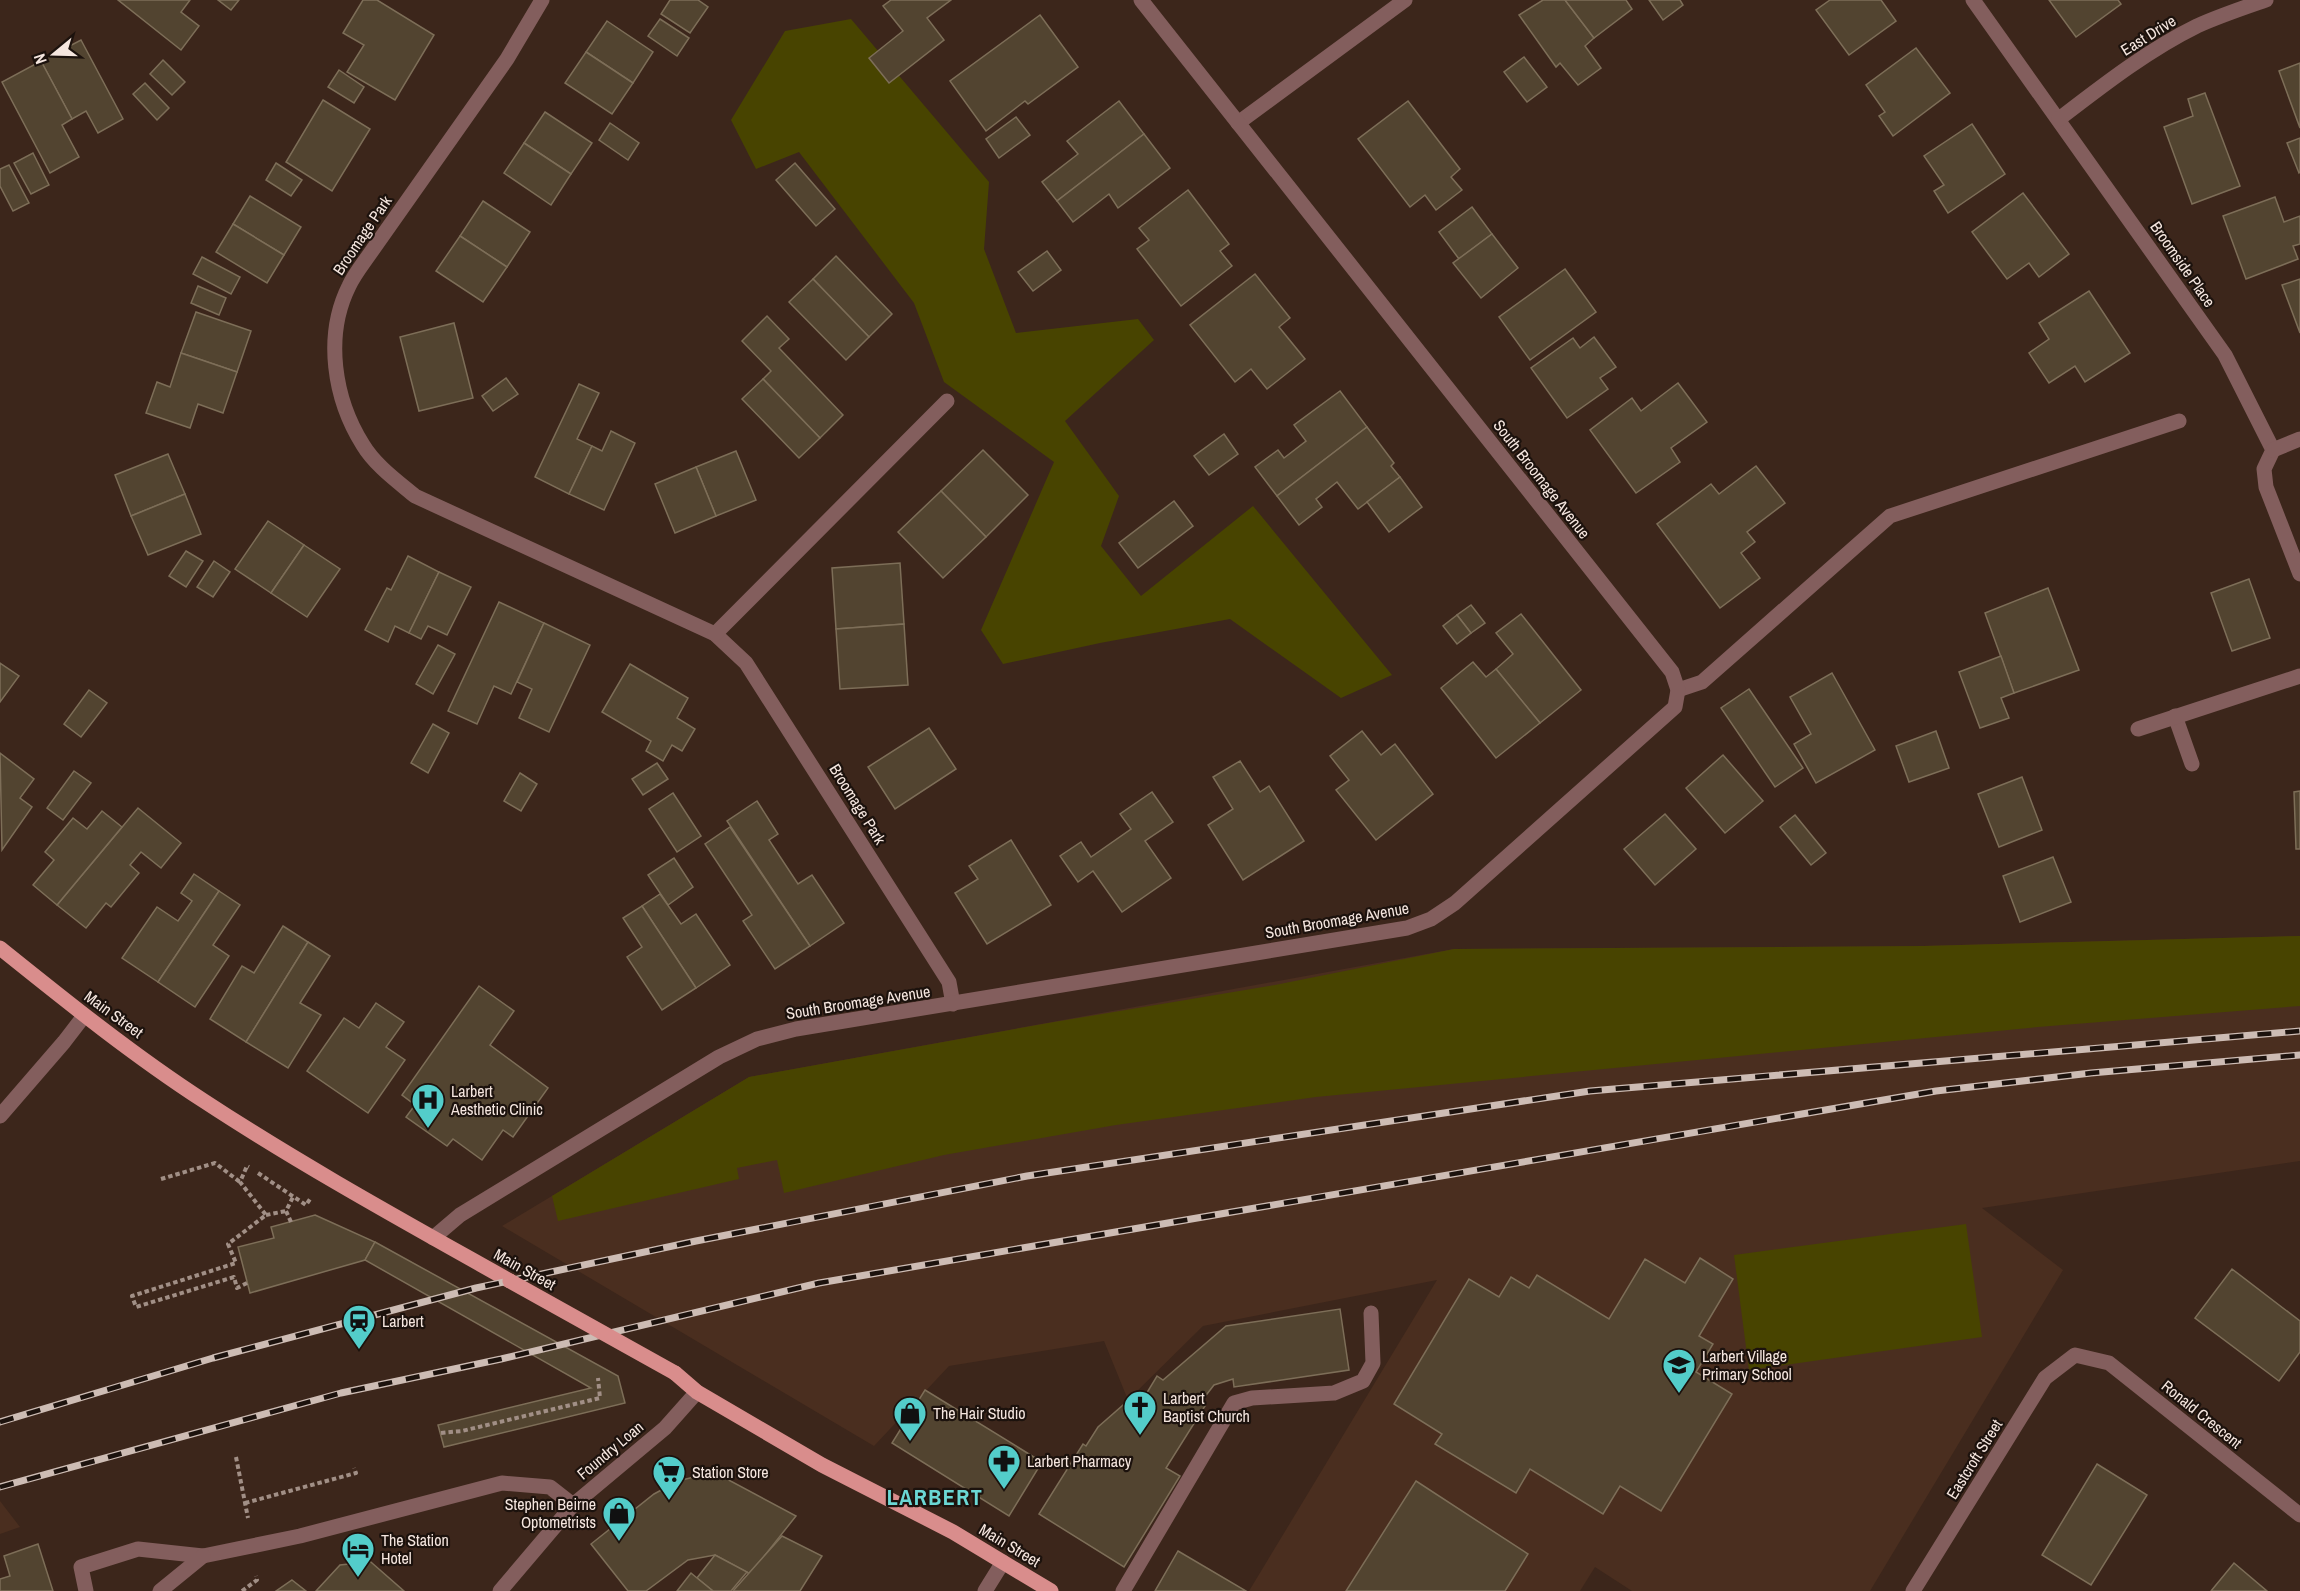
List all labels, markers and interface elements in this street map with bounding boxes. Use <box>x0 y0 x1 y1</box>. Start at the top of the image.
street label: East Drive <box>2116 9 2180 61</box>
north arrow <box>24 24 84 84</box>
text: N <box>28 51 52 67</box>
street label: Broomage Park <box>327 191 397 279</box>
street label: Broomside Place <box>2145 217 2221 311</box>
street label: South Broomage Avenue <box>1488 415 1596 543</box>
street label: Broomage Park <box>825 760 892 849</box>
street label: South Broomage Avenue <box>1263 897 1411 943</box>
street label: South Broomage Avenue <box>784 980 932 1024</box>
street label: Main Street <box>80 985 148 1043</box>
place label: Larbert Aesthetic Clinic <box>450 1080 543 1120</box>
hospital icon: Larbert Aesthetic Clinic <box>410 1082 446 1129</box>
street label: Main Street <box>490 1243 560 1295</box>
station icon: Larbert <box>341 1303 377 1350</box>
place label: Larbert <box>382 1310 424 1332</box>
place label: Larbert Village Primary School <box>1702 1345 1792 1385</box>
school or university icon: Larbert Village Primary School <box>1661 1347 1697 1394</box>
street label: Ronald Crescent <box>2157 1375 2247 1454</box>
place label: Larbert Baptist Church <box>1163 1387 1250 1427</box>
church icon: Larbert Baptist Church <box>1122 1389 1158 1436</box>
shop icon: The Hair Studio <box>892 1395 928 1442</box>
place label: The Hair Studio <box>933 1402 1026 1424</box>
street label: Eastcroft Street <box>1941 1415 2007 1503</box>
street label: Foundry Loan <box>572 1416 648 1484</box>
pharmacy icon: Larbert Pharmacy <box>986 1443 1022 1490</box>
place label: Larbert Pharmacy <box>1027 1450 1132 1472</box>
supermarket icon: Station Store <box>651 1454 687 1501</box>
place label: Station Store <box>692 1461 769 1483</box>
district label: LARBERT <box>887 1482 983 1512</box>
place label: Stephen Beirne Optometrists <box>505 1493 596 1533</box>
shop icon: Stephen Beirne Optometrists <box>601 1495 637 1542</box>
street label: Main Street <box>975 1518 1045 1572</box>
place label: The Station Hotel <box>381 1529 449 1569</box>
hotel icon: The Station Hotel <box>340 1531 376 1578</box>

